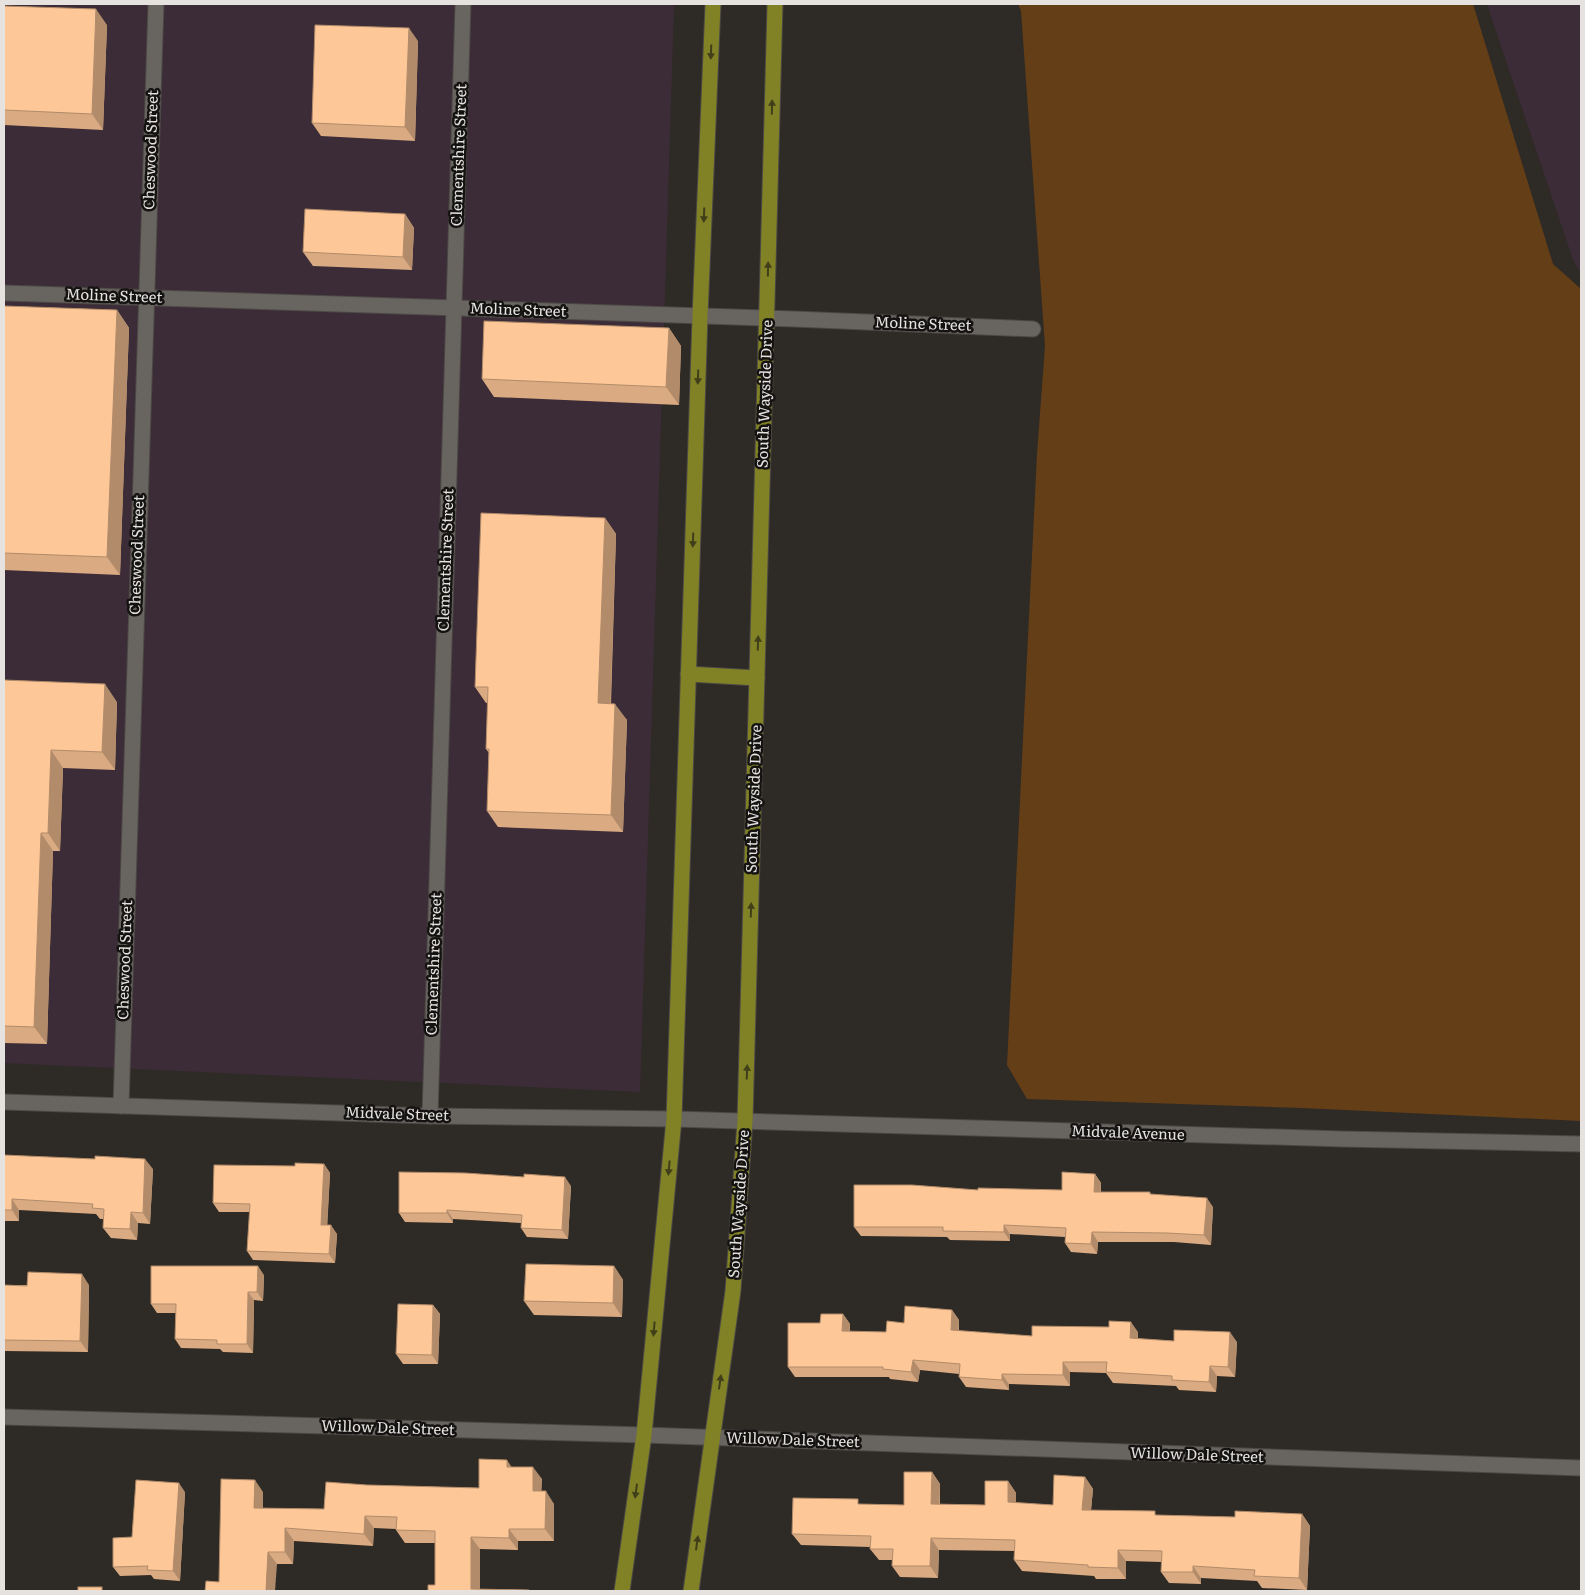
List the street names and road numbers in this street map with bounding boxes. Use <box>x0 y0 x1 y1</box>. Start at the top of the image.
street label: Clementshire Street <box>444 83 471 227</box>
street label: Cheswood Street <box>136 90 163 210</box>
street label: Moline Street <box>65 281 163 308</box>
street label: Moline Street <box>469 295 567 322</box>
street label: Moline Street <box>874 309 972 336</box>
street label: South Wayside Drive <box>749 319 778 469</box>
street label: Clementshire Street <box>431 488 458 632</box>
street label: Cheswood Street <box>122 495 149 615</box>
street label: South Wayside Drive <box>738 724 767 874</box>
street label: Clementshire Street <box>419 892 446 1036</box>
street label: Cheswood Street <box>110 900 137 1020</box>
street label: Midvale Street <box>345 1099 449 1126</box>
street label: Midvale Avenue <box>1071 1118 1185 1145</box>
street label: South Wayside Drive <box>721 1129 754 1279</box>
street label: Willow Dale Street <box>321 1413 455 1440</box>
street label: Willow Dale Street <box>726 1425 860 1452</box>
street label: Willow Dale Street <box>1130 1440 1264 1467</box>

